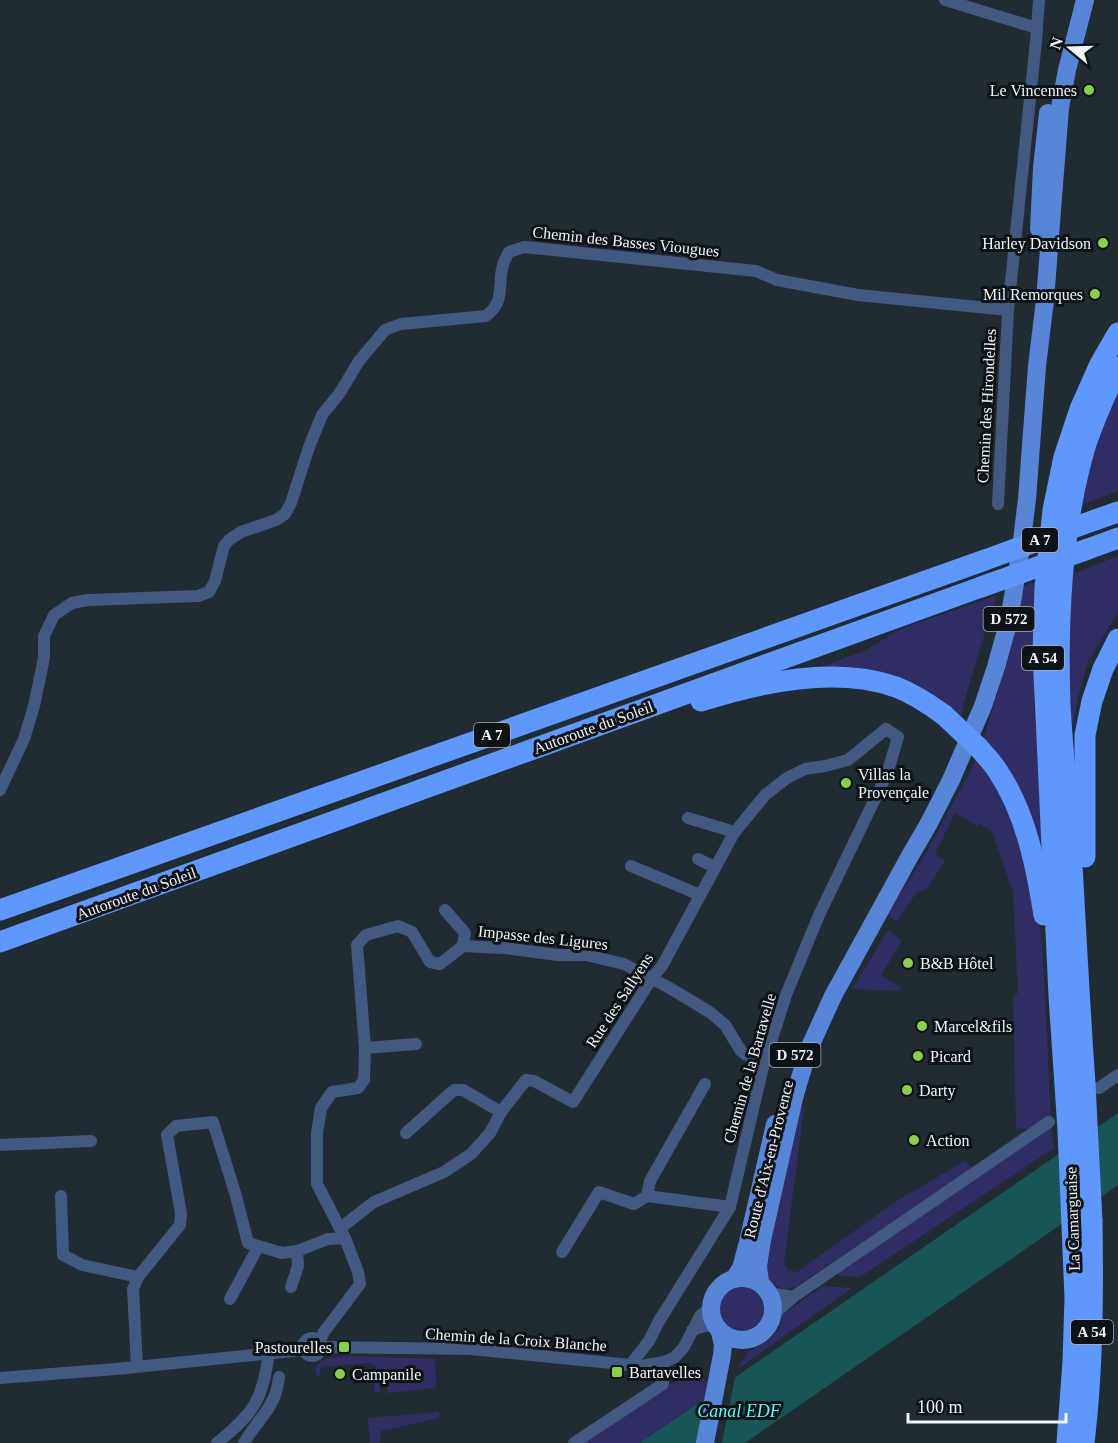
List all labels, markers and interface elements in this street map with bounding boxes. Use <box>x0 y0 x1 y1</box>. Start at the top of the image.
north arrow <box>1040 18 1100 78</box>
text: N <box>1046 35 1066 52</box>
place label: Le Vincennes <box>990 82 1077 99</box>
marker: Le Vincennes <box>1082 83 1096 97</box>
street label: Chemin des Basses Viougues <box>532 223 720 261</box>
place label: Harley Davidson <box>982 235 1091 253</box>
marker: Harley Davidson <box>1096 236 1110 250</box>
place label: Mil Remorques <box>983 286 1083 304</box>
marker: Mil Remorques <box>1088 287 1102 301</box>
street label: Chemin des Hirondelles <box>974 328 999 484</box>
road number: A 7 <box>1022 528 1058 552</box>
road number: D 572 <box>984 607 1034 631</box>
road number: A 54 <box>1022 646 1064 670</box>
street label: Autoroute du Soleil <box>531 698 656 757</box>
road number: A 7 <box>474 723 510 747</box>
place label: Villas la Provençale <box>858 766 929 802</box>
marker: Villas la Provençale <box>839 776 853 790</box>
street label: Autoroute du Soleil <box>74 864 199 923</box>
street label: Impasse des Ligures <box>477 922 609 954</box>
street label: Rue des Sallyens <box>583 950 657 1051</box>
place label: B&B Hôtel <box>920 955 994 972</box>
marker: B&B Hôtel <box>901 956 915 970</box>
street label: Chemin de la Bartavelle <box>720 991 779 1145</box>
place label: Marcel&fils <box>934 1018 1012 1035</box>
marker: Marcel&fils <box>915 1019 929 1033</box>
road number: D 572 <box>770 1043 820 1067</box>
place label: Picard <box>930 1048 971 1065</box>
marker: Picard <box>911 1049 925 1063</box>
street label: Route d'Aix-en-Provence <box>741 1078 796 1240</box>
place label: Darty <box>919 1082 955 1100</box>
marker: Darty <box>900 1083 914 1097</box>
place label: Action <box>926 1132 970 1149</box>
marker: Action <box>907 1133 921 1147</box>
street label: La Camarguaise <box>1062 1167 1084 1271</box>
road number: A 54 <box>1071 1320 1113 1344</box>
street label: Chemin de la Croix Blanche <box>425 1325 607 1354</box>
place label: Pastourelles <box>255 1339 332 1356</box>
marker: Pastourelles <box>337 1340 351 1354</box>
place label: Bartavelles <box>629 1364 701 1381</box>
marker: Bartavelles <box>610 1365 624 1379</box>
place label: Campanile <box>352 1366 421 1384</box>
marker: Campanile <box>333 1367 347 1381</box>
scale bar <box>908 1386 1066 1424</box>
text: 100 m <box>917 1397 963 1417</box>
water label: Canal EDF <box>697 1401 782 1421</box>

